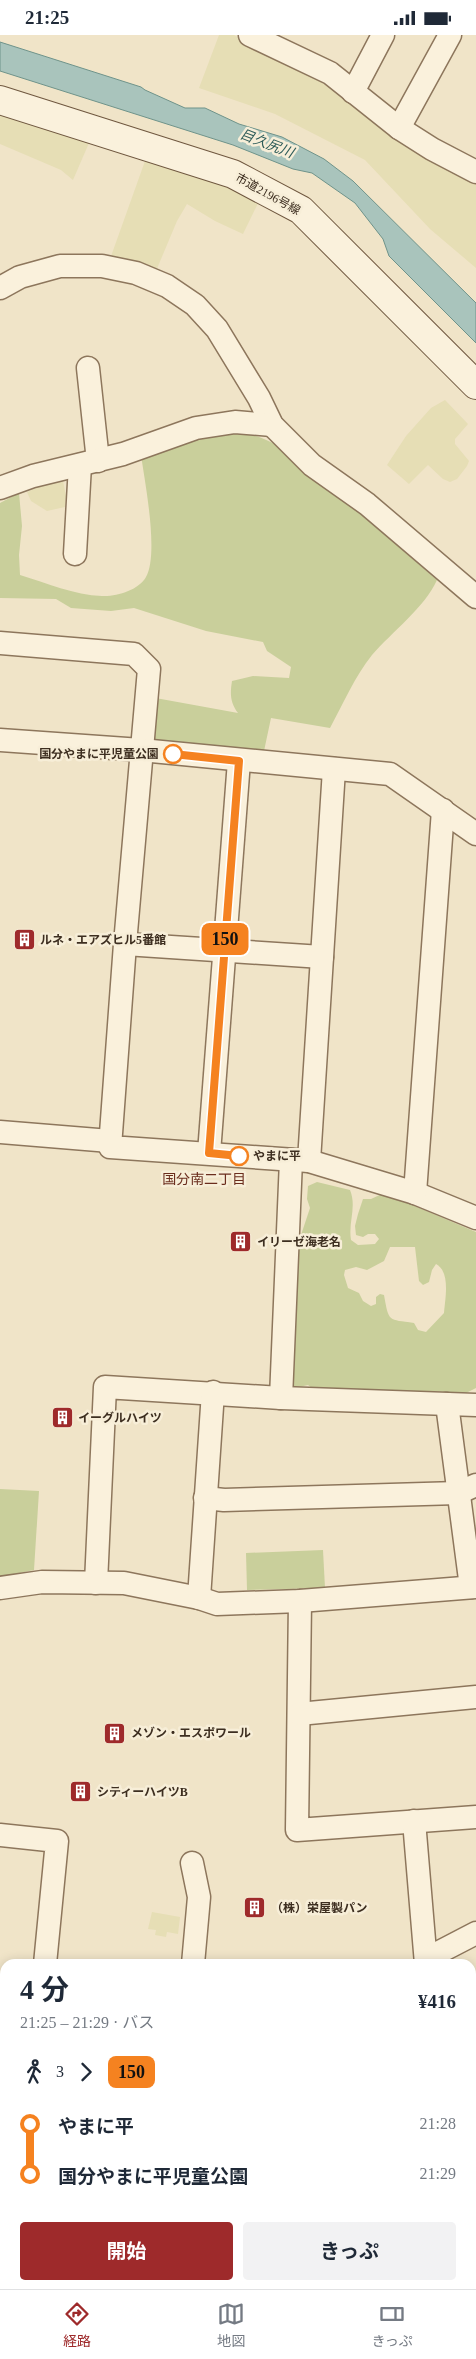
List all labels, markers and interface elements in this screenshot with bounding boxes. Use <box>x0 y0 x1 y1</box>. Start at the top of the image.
text: 21:25 <box>25 7 69 28</box>
water label: 目久尻川 <box>238 126 298 161</box>
street label: 市道2196号線 <box>233 170 303 218</box>
marker: 国分やまに平児童公園 <box>163 744 183 764</box>
place label: 国分やまに平児童公園 <box>39 747 159 761</box>
line badge: 150 <box>196 923 254 955</box>
building icon: ルネ・エアズヒル5番館 <box>12 928 36 952</box>
text: 150 <box>212 929 239 949</box>
place label: ルネ・エアズヒル5番館 <box>40 933 166 947</box>
marker: やまに平 <box>229 1146 249 1166</box>
place label: やまに平 <box>253 1149 301 1163</box>
district label: 国分南二丁目 <box>162 1172 246 1187</box>
building icon: イリーゼ海老名 <box>229 1230 253 1254</box>
place label: イリーゼ海老名 <box>257 1235 341 1249</box>
building icon: イーグルハイツ <box>50 1406 74 1430</box>
place label: イーグルハイツ <box>78 1411 162 1425</box>
building icon: メゾン・エスポワール <box>103 1721 127 1745</box>
place label: メゾン・エスポワール <box>131 1726 251 1740</box>
building icon: シティーハイツB <box>69 1780 93 1804</box>
place label: シティーハイツB <box>97 1785 188 1799</box>
building icon: （株）栄屋製パン <box>243 1896 267 1920</box>
place label: （株）栄屋製パン <box>271 1901 368 1915</box>
text: 4 分 <box>20 1974 69 2005</box>
text: ¥416 <box>418 1991 456 2012</box>
text: 21:25 – 21:29 · バス <box>20 2014 154 2031</box>
icon: walk <box>20 2058 48 2086</box>
icon: forward <box>72 2058 100 2086</box>
text: 150 <box>118 2062 145 2082</box>
text: 3 <box>56 2063 64 2080</box>
text: 21:28 <box>420 2115 456 2132</box>
text: やまに平 <box>58 2116 134 2137</box>
text: 21:29 <box>420 2165 456 2182</box>
text: 国分やまに平児童公園 <box>58 2166 248 2187</box>
button: 開始 <box>20 2222 233 2280</box>
button: きっぷ <box>243 2222 456 2280</box>
tab: 経路 <box>63 2300 91 2350</box>
tab: 地図 <box>217 2300 245 2350</box>
tab: きっぷ <box>371 2300 413 2350</box>

